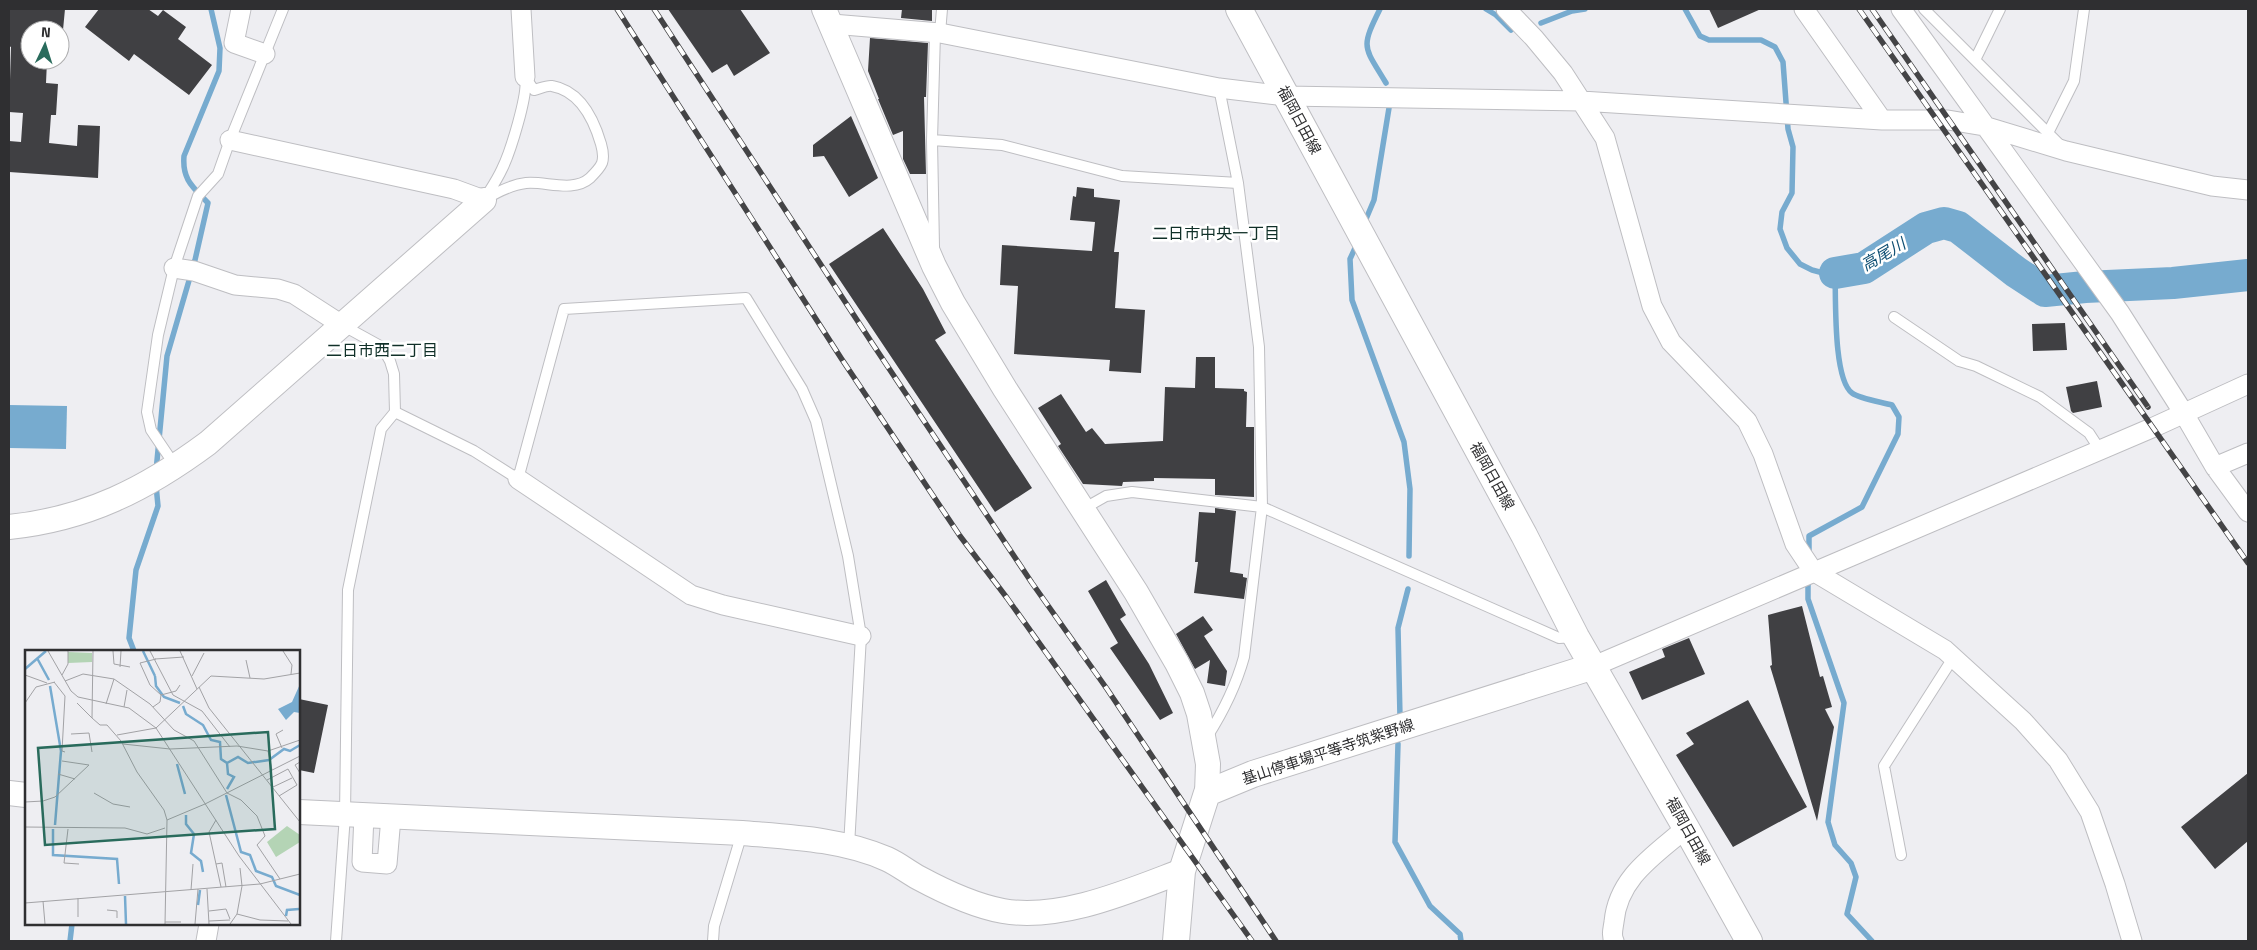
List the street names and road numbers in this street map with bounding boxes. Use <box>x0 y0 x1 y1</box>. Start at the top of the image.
street label: 福岡日田線 <box>1272 81 1327 158</box>
street label: 福岡日田線 <box>1464 437 1521 514</box>
street label: 基山停車場平等寺筑紫野線 <box>1239 713 1417 790</box>
street label: 福岡日田線 <box>1660 792 1717 869</box>

